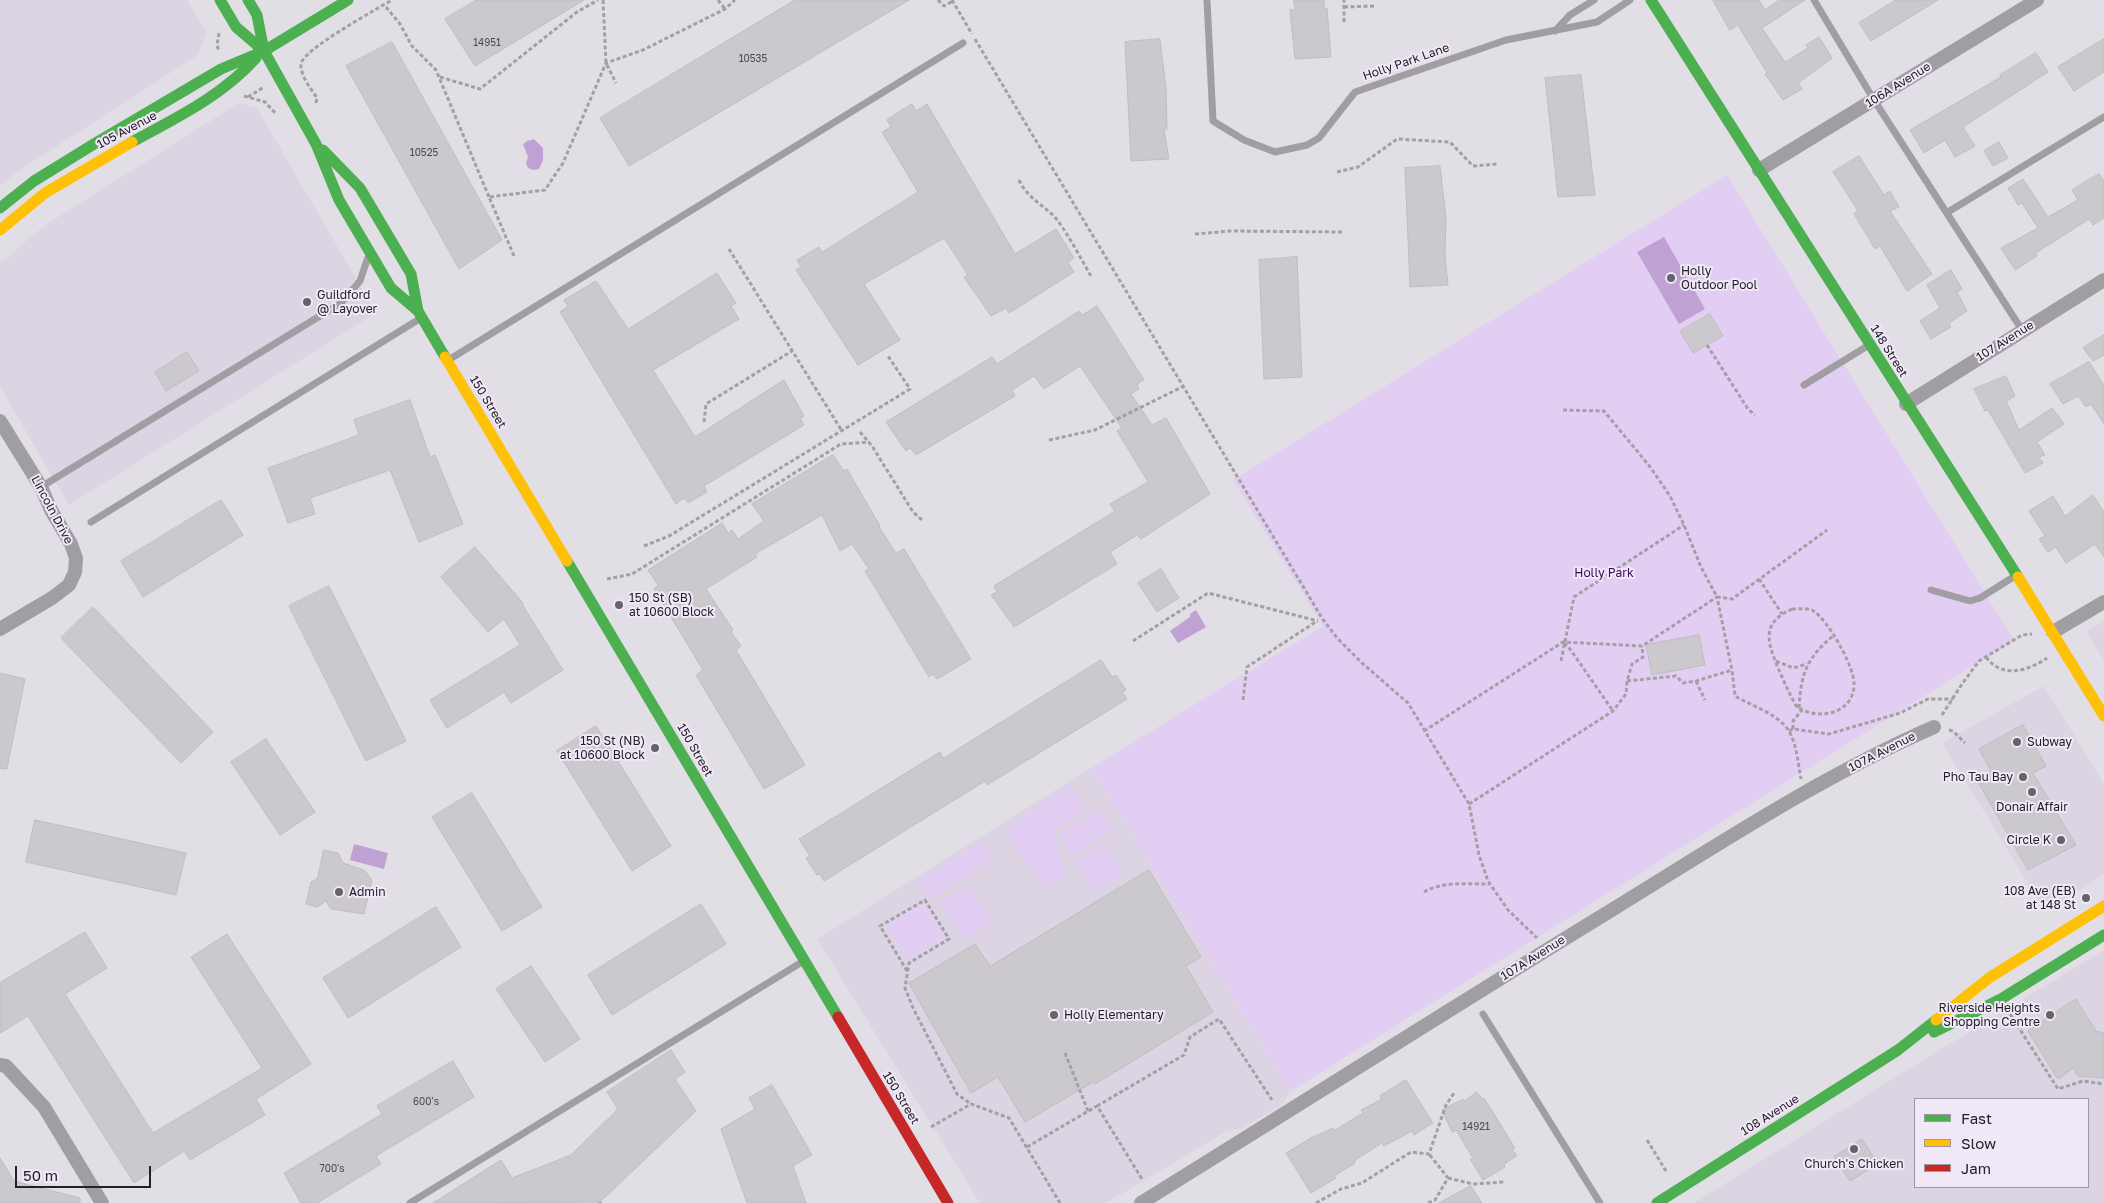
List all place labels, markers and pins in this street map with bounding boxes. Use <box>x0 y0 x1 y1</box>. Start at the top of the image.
place label: Holly Outdoor Pool <box>1681 264 1757 292</box>
marker: Holly Outdoor Pool <box>1665 272 1677 284</box>
place label: Guildford @ Layover <box>317 288 377 316</box>
marker: Guildford @ Layover <box>301 296 313 308</box>
place label: 150 St (SB) at 10600 Block <box>629 591 714 619</box>
marker: 150 St (SB) at 10600 Block <box>613 599 625 611</box>
place label: 150 St (NB) at 10600 Block <box>560 734 645 762</box>
place label: Subway <box>2027 735 2072 749</box>
marker: Subway <box>2011 736 2023 748</box>
marker: 150 St (NB) at 10600 Block <box>649 742 661 754</box>
place label: Pho Tau Bay <box>1943 770 2013 784</box>
marker: Pho Tau Bay <box>2017 771 2029 783</box>
marker: Donair Affair <box>2026 786 2038 798</box>
place label: Donair Affair <box>1996 800 2068 814</box>
place label: Circle K <box>2007 833 2051 847</box>
marker: Circle K <box>2055 834 2067 846</box>
place label: 108 Ave (EB) at 148 St <box>2004 884 2076 912</box>
place label: Admin <box>349 885 386 899</box>
marker: Admin <box>333 886 345 898</box>
marker: 108 Ave (EB) at 148 St <box>2080 892 2092 904</box>
place label: Riverside Heights Shopping Centre <box>1938 1001 2040 1029</box>
place label: Holly Elementary <box>1064 1008 1164 1022</box>
marker: Holly Elementary <box>1048 1009 1060 1021</box>
marker: Riverside Heights Shopping Centre <box>2044 1009 2056 1021</box>
marker: Church's Chicken <box>1848 1143 1860 1155</box>
place label: Church's Chicken <box>1804 1157 1904 1171</box>

